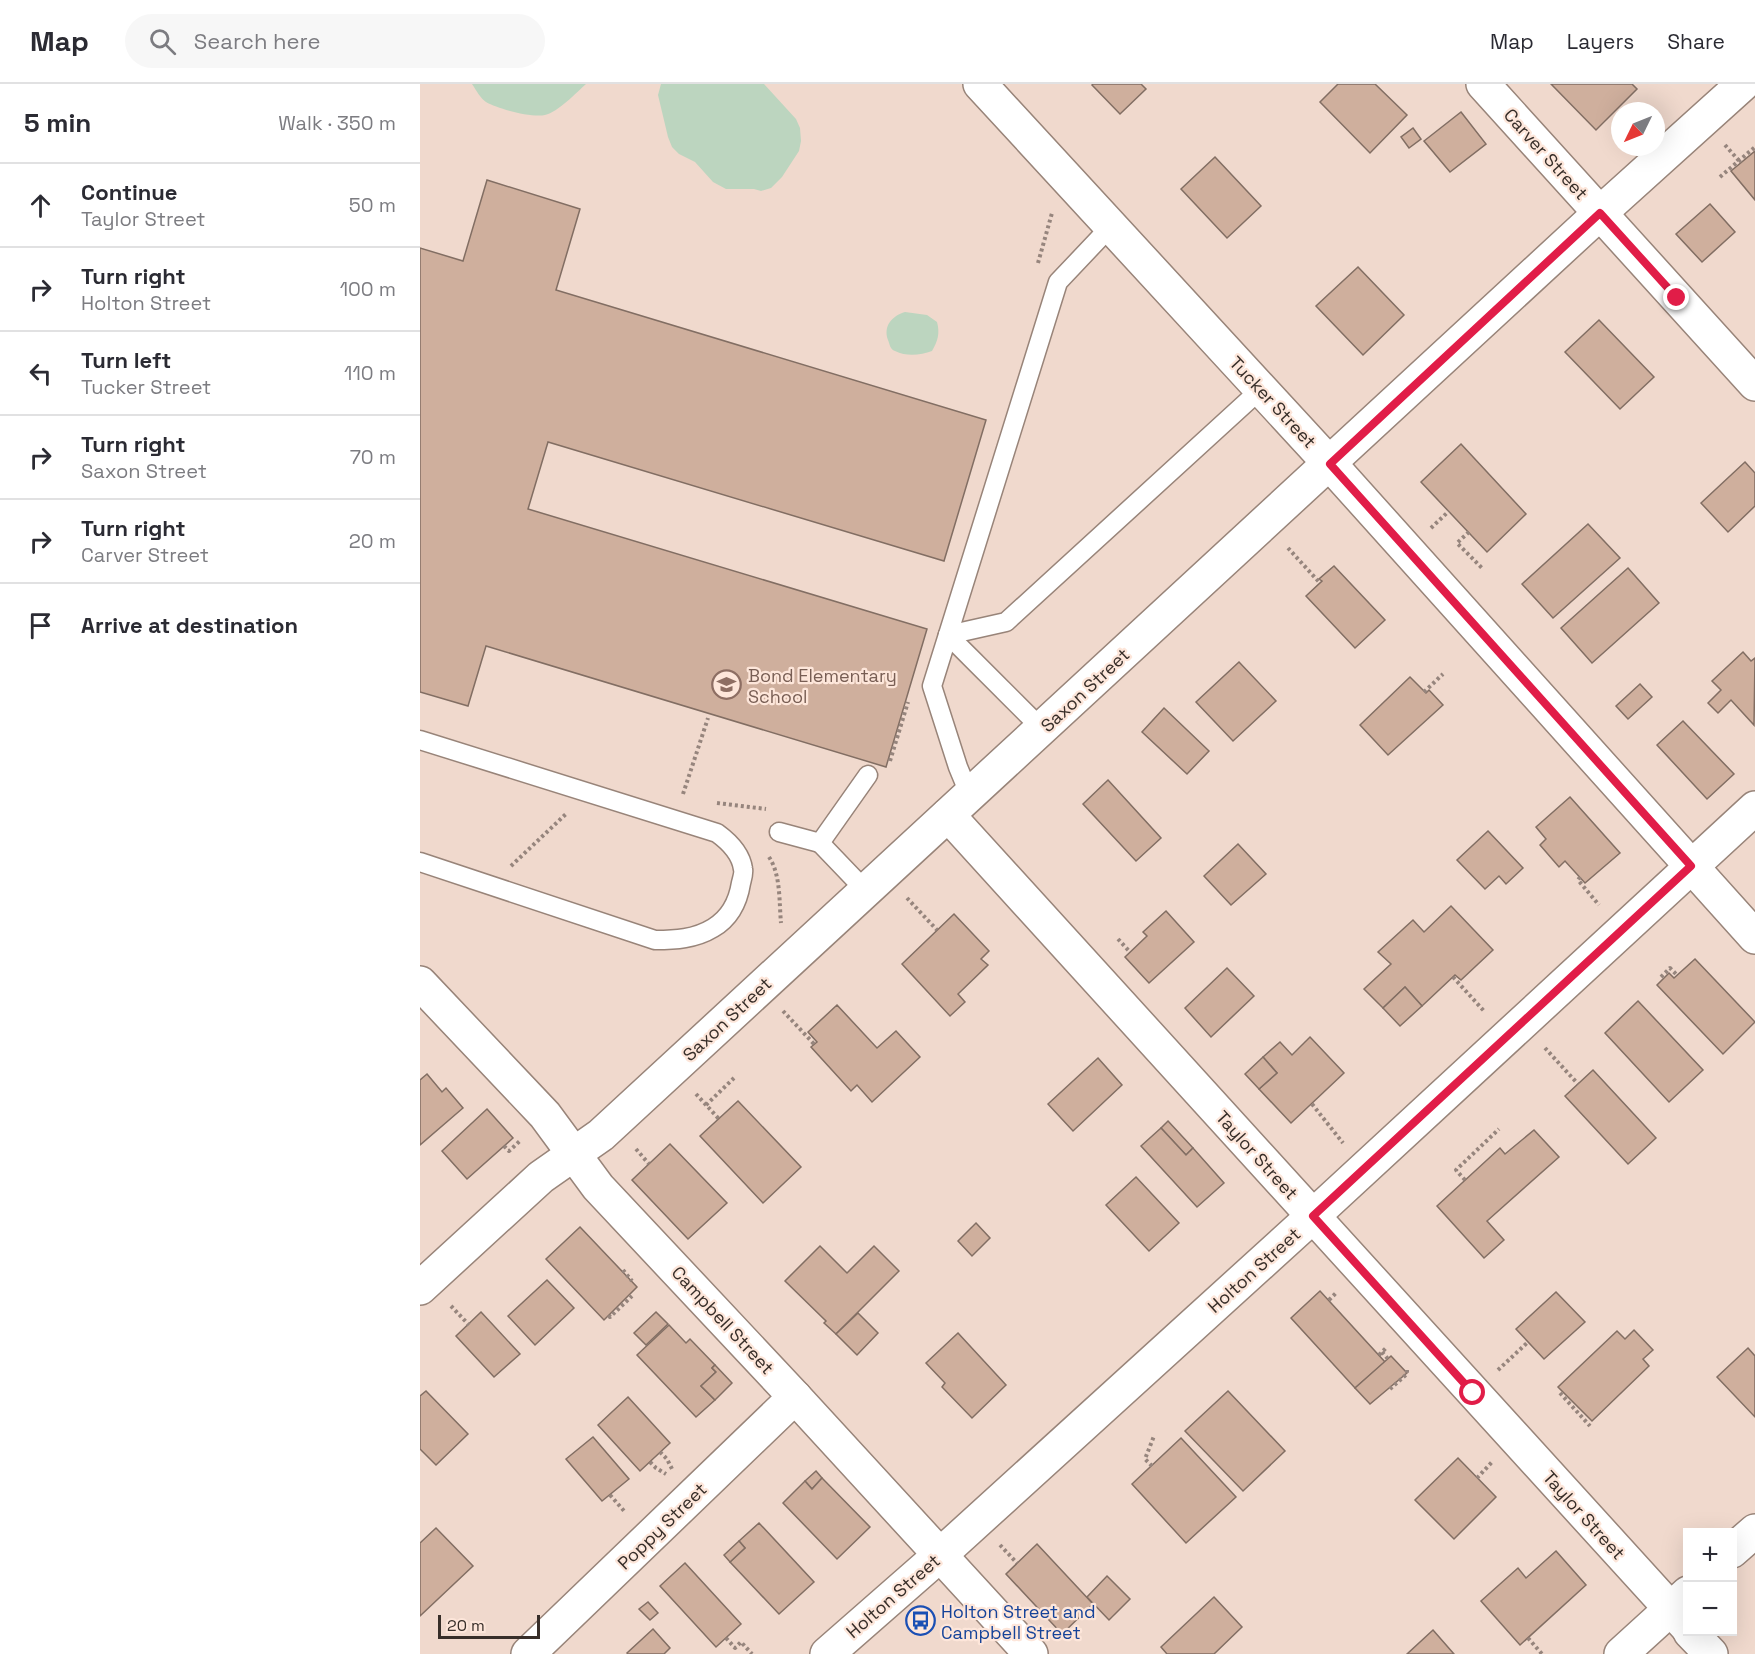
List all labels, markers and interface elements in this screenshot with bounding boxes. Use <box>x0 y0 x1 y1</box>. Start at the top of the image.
search box <box>125 14 545 68</box>
text: Map <box>30 23 89 59</box>
icon: search <box>146 25 179 58</box>
text: Search here <box>194 27 321 55</box>
text: Map <box>1490 28 1534 55</box>
text: Layers <box>1567 28 1634 55</box>
text: Share <box>1667 28 1725 55</box>
north arrow <box>1611 102 1665 156</box>
street label: Carver Street <box>1499 104 1593 204</box>
text: 5 min <box>24 106 91 140</box>
text: Walk · 350 m <box>278 110 396 136</box>
text: Continue <box>81 178 177 206</box>
icon: ahead <box>24 189 57 222</box>
text: 50 m <box>349 192 396 218</box>
text: Taylor Street <box>81 206 206 232</box>
text: Turn right <box>81 262 186 290</box>
icon: right <box>24 273 57 306</box>
text: 100 m <box>340 276 396 302</box>
route end <box>1663 284 1689 310</box>
text: Holton Street <box>81 290 211 316</box>
text: Turn left <box>81 346 171 374</box>
street label: Tucker Street <box>1225 351 1321 453</box>
icon: left <box>24 357 57 390</box>
text: 110 m <box>344 360 396 386</box>
text: Tucker Street <box>81 374 211 400</box>
text: Turn right <box>81 430 186 458</box>
icon: right <box>24 441 57 474</box>
text: 70 m <box>350 444 396 470</box>
text: Saxon Street <box>81 458 207 484</box>
text: Turn right <box>81 514 186 542</box>
icon: right <box>24 525 57 558</box>
text: 20 m <box>349 528 396 554</box>
text: Carver Street <box>81 542 209 568</box>
icon: arrive <box>24 609 57 642</box>
text: Arrive at destination <box>81 611 298 639</box>
street label: Saxon Street <box>1036 643 1134 737</box>
place label: Bond Elementary School <box>748 664 897 708</box>
school or university icon: Bond Elementary School <box>711 669 743 701</box>
street label: Saxon Street <box>678 972 776 1066</box>
street label: Taylor Street <box>1211 1106 1303 1204</box>
street label: Holton Street <box>1203 1222 1305 1318</box>
street label: Campbell Street <box>667 1261 779 1379</box>
route start <box>1459 1379 1485 1405</box>
street label: Taylor Street <box>1538 1466 1630 1564</box>
street label: Poppy Street <box>612 1478 712 1574</box>
map controls <box>1683 1528 1737 1636</box>
button: + <box>1683 1528 1737 1582</box>
street label: Holton Street <box>841 1549 945 1643</box>
button: − <box>1683 1582 1737 1636</box>
place label: Holton Street and Campbell Street <box>941 1600 1096 1644</box>
bus stop icon: Holton Street and Campbell Street <box>904 1605 936 1637</box>
scale bar <box>438 1612 540 1640</box>
text: 20 m <box>447 1615 485 1636</box>

